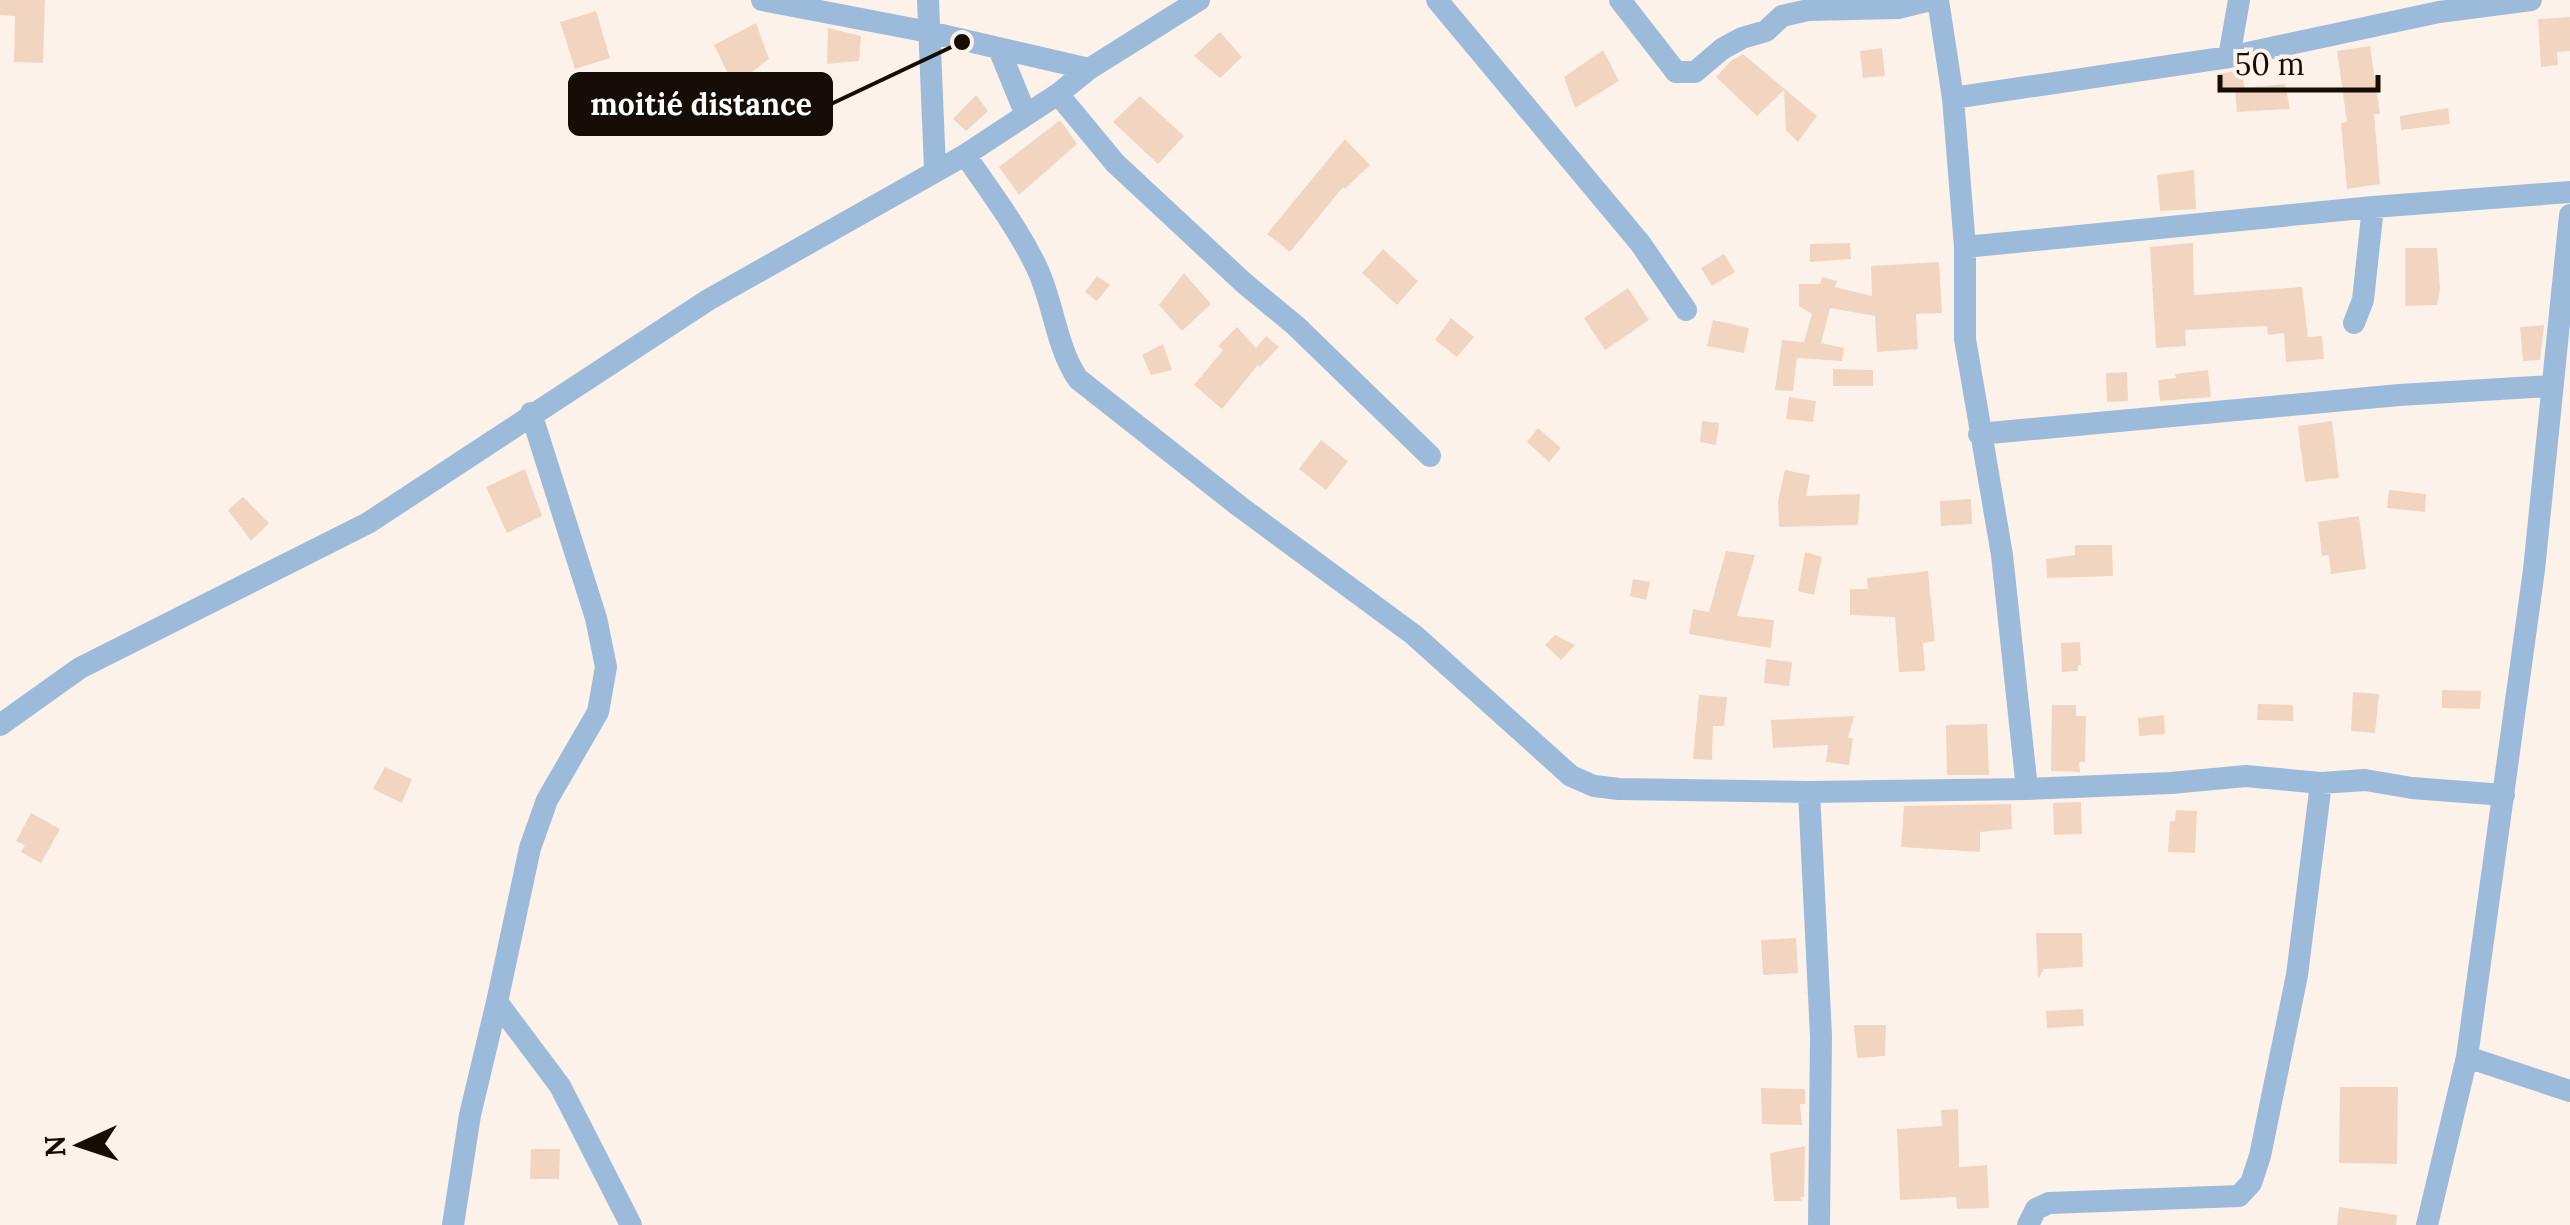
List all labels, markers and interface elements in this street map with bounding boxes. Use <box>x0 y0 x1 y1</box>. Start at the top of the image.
scale bar <box>2220 30 2378 92</box>
text: 50 m <box>2235 45 2305 83</box>
callout: moitié distance <box>570 74 831 134</box>
text: moitié distance <box>590 85 812 123</box>
north arrow <box>30 1095 130 1195</box>
text: N <box>36 1135 74 1158</box>

